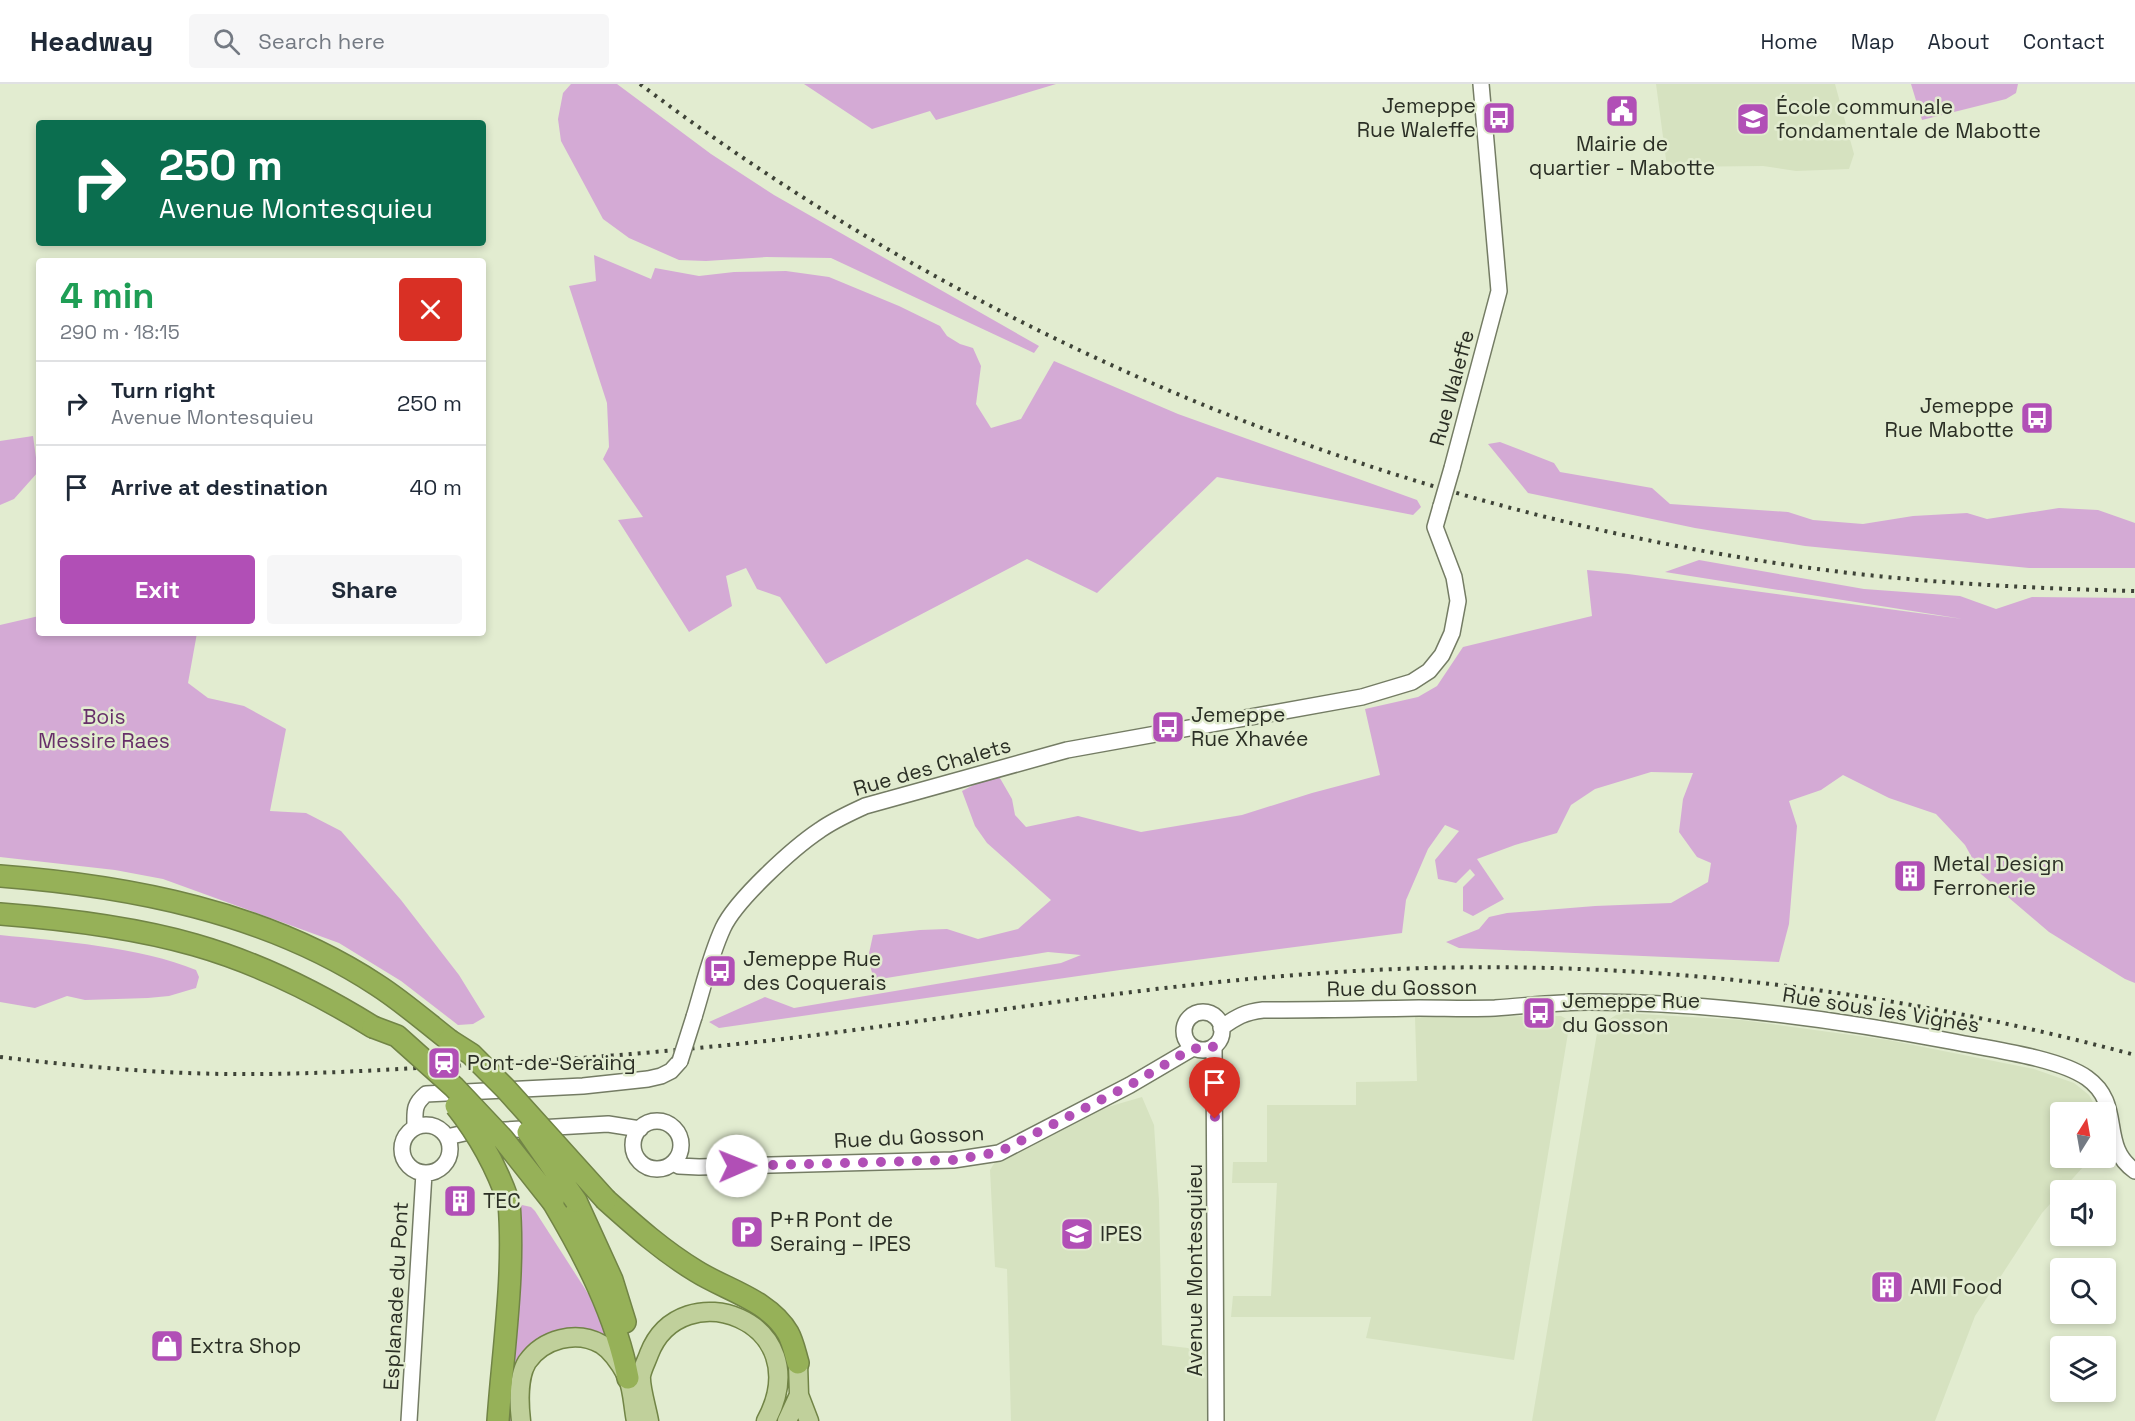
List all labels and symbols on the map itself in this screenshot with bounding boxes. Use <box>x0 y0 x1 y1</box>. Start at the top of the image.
place label: Jemeppe Rue Waleffe <box>1357 92 1476 143</box>
public building icon: Mairie de quartier - Mabotte <box>1604 93 1640 129</box>
place label: École communale fondamentale de Mabotte <box>1776 93 2041 144</box>
bus stop icon: Jemeppe Rue Waleffe <box>1481 100 1517 136</box>
school or university icon: École communale fondamentale de Mabotte <box>1735 101 1771 137</box>
place label: Mairie de quartier - Mabotte <box>1529 130 1715 181</box>
street label: Rue Waleffe <box>1423 327 1480 449</box>
place label: Jemeppe Rue Mabotte <box>1884 392 2014 443</box>
bus stop icon: Jemeppe Rue Mabotte <box>2019 400 2055 436</box>
place label: Jemeppe Rue Xhavée <box>1191 701 1308 752</box>
park label: Bois Messire Raes <box>38 703 170 754</box>
bus stop icon: Jemeppe Rue Xhavée <box>1150 709 1186 745</box>
street label: Rue des Chalets <box>850 731 1014 802</box>
place label: Metal Design Ferronerie <box>1933 850 2064 901</box>
building icon: Metal Design Ferronerie <box>1892 858 1928 894</box>
place label: Jemeppe Rue des Coquerais <box>743 945 887 996</box>
bus stop icon: Jemeppe Rue des Coquerais <box>702 953 738 989</box>
street label: Rue du Gosson <box>1327 973 1477 1002</box>
street label: Rue sous les Vignes <box>1781 981 1981 1038</box>
place label: Jemeppe Rue du Gosson <box>1562 987 1700 1038</box>
bus stop icon: Jemeppe Rue du Gosson <box>1521 995 1557 1031</box>
station icon: Pont-de-Seraing <box>426 1045 462 1081</box>
place label: Pont-de-Seraing <box>467 1049 636 1076</box>
pin <box>1189 1057 1240 1119</box>
north arrow <box>2050 1102 2116 1168</box>
street label: Rue du Gosson <box>833 1119 985 1154</box>
position arrow <box>705 1134 769 1198</box>
street label: Avenue Montesquieu <box>1181 1164 1208 1376</box>
building icon: TEC <box>442 1183 478 1219</box>
place label: TEC <box>483 1187 521 1214</box>
street label: Esplanade du Pont <box>377 1201 414 1391</box>
place label: P+R Pont de Seraing – IPES <box>770 1206 911 1257</box>
parking icon: P+R Pont de Seraing – IPES <box>729 1214 765 1250</box>
school or university icon: IPES <box>1059 1216 1095 1252</box>
place label: IPES <box>1100 1220 1142 1247</box>
building icon: AMI Food <box>1869 1269 1905 1305</box>
place label: AMI Food <box>1910 1273 2003 1300</box>
shop icon: Extra Shop <box>149 1328 185 1364</box>
place label: Extra Shop <box>190 1332 301 1359</box>

